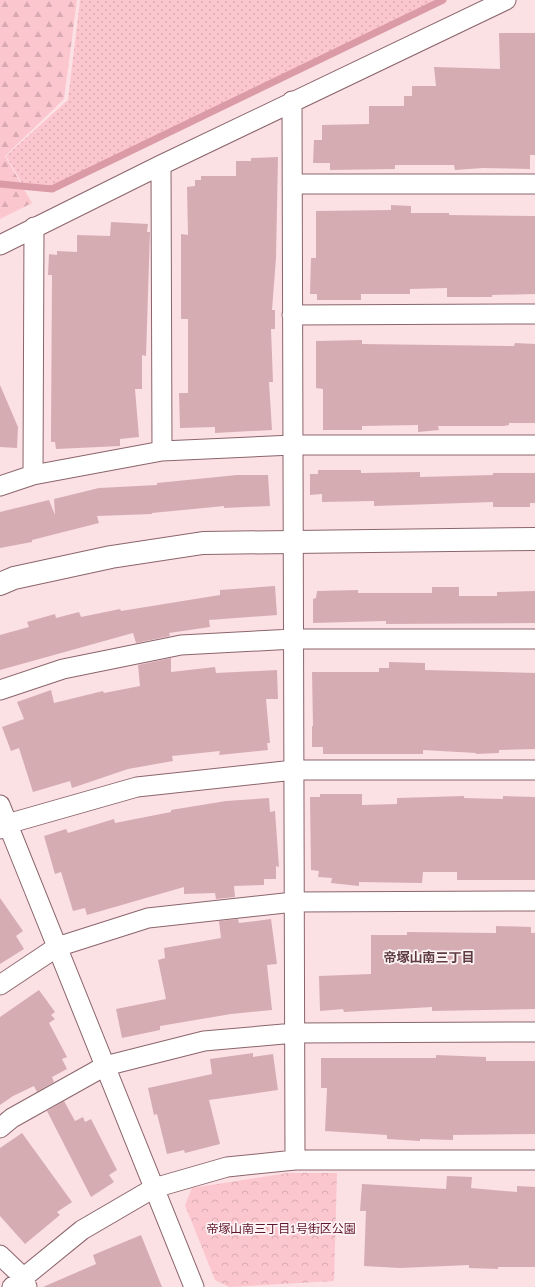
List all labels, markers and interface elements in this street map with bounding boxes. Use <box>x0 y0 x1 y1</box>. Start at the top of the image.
district label: 帝塚山南三丁目 <box>383 949 475 966</box>
park label: 帝塚山南三丁目1号街区公園 <box>206 1221 356 1236</box>

